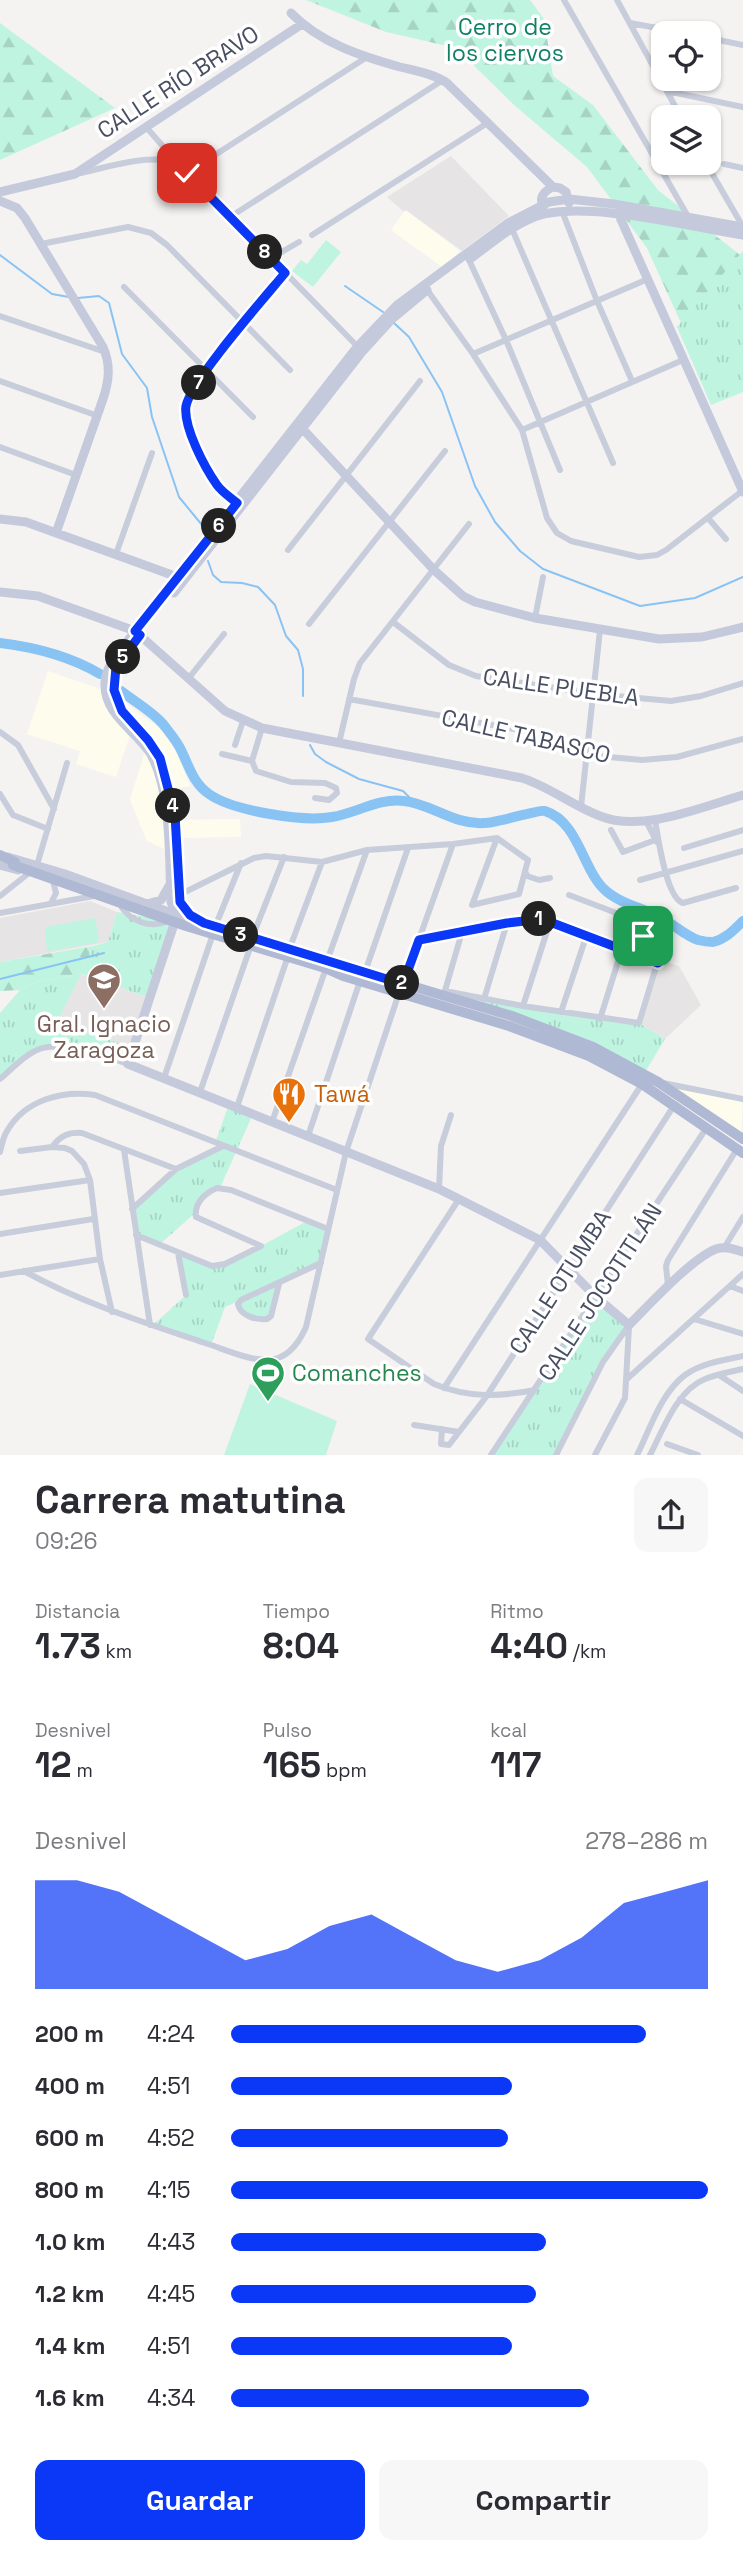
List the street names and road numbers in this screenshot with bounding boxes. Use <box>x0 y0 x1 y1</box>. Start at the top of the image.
street label: CALLE RÍO BRAVO <box>92 19 264 145</box>
street label: CALLE PUEBLA <box>481 661 641 713</box>
street label: CALLE TABASCO <box>439 702 613 770</box>
street label: CALLE JOCOTITLÁN <box>531 1197 669 1387</box>
street label: CALLE OTUMBA <box>502 1204 618 1360</box>

